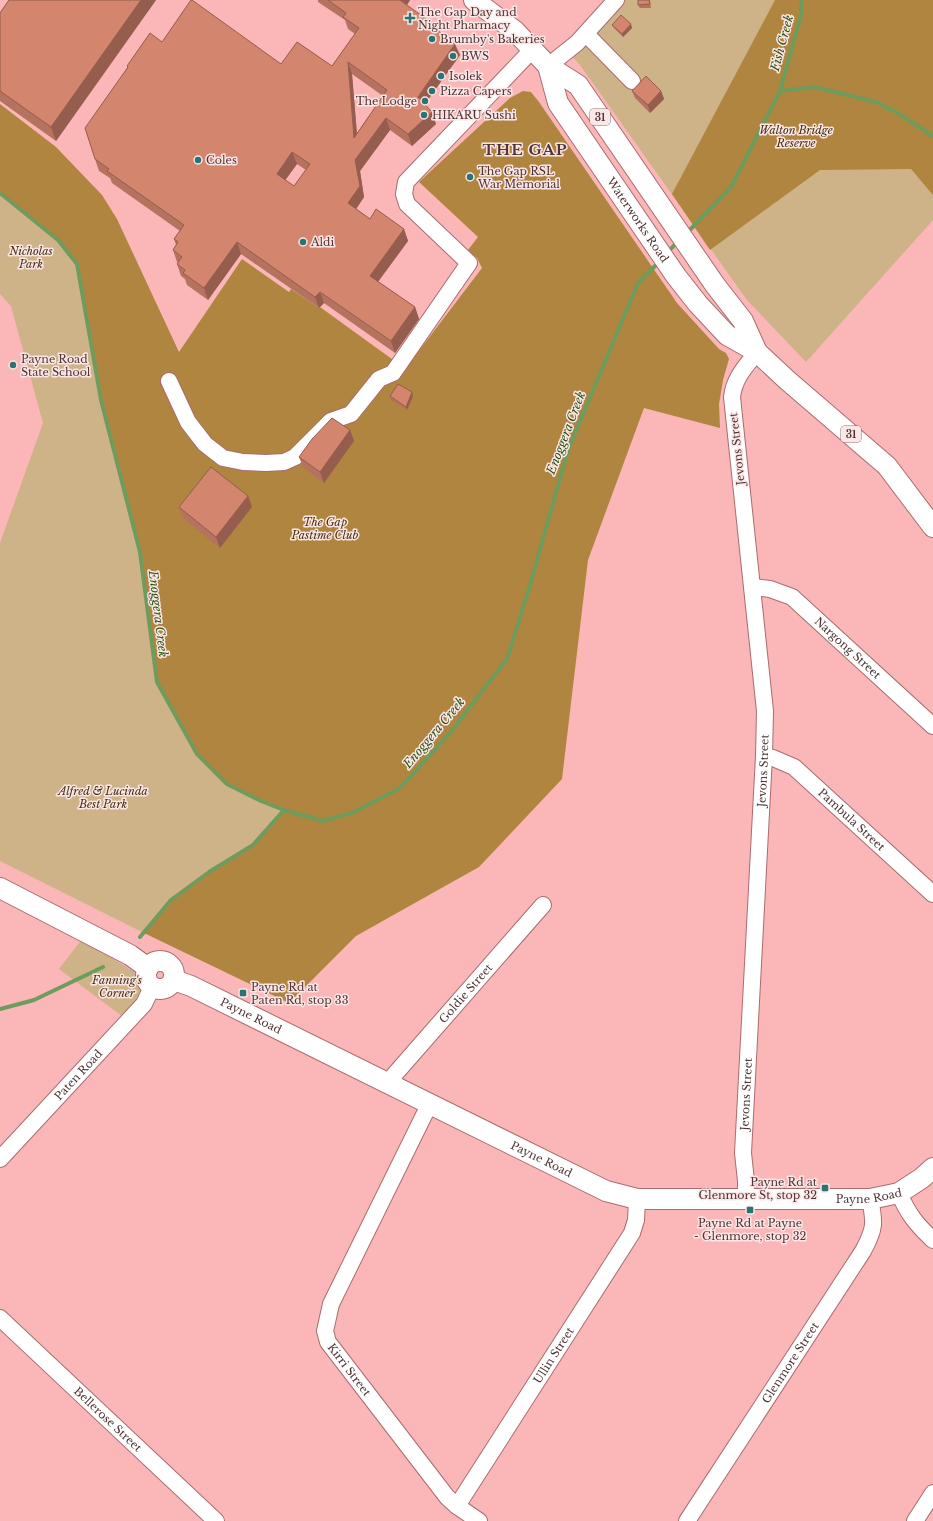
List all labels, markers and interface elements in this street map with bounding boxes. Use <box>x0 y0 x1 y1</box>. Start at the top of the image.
place label: The Gap Day and Night Pharmacy <box>418 5 517 32</box>
marker: The Gap Day and Night Pharmacy <box>405 13 415 23</box>
water label: Fish Creek <box>767 13 796 74</box>
place label: Brumby's Bakeries <box>440 32 545 46</box>
marker: Brumby's Bakeries <box>427 34 437 44</box>
place label: BWS <box>461 49 489 63</box>
marker: BWS <box>448 51 458 61</box>
place label: Isolek <box>449 69 483 83</box>
marker: Isolek <box>436 71 446 81</box>
place label: Pizza Capers <box>440 84 512 98</box>
marker: Pizza Capers <box>427 86 437 96</box>
place label: The Lodge <box>356 94 417 108</box>
marker: The Lodge <box>420 96 430 106</box>
place label: HIKARU Sushi <box>432 108 516 122</box>
road number: 31 <box>590 109 610 125</box>
marker: HIKARU Sushi <box>419 110 429 120</box>
park label: Walton Bridge Reserve <box>759 123 833 150</box>
district label: THE GAP <box>483 140 567 159</box>
place label: Coles <box>206 153 237 167</box>
marker: Coles <box>193 155 203 165</box>
place label: The Gap RSL War Memorial <box>477 164 560 191</box>
marker: The Gap RSL War Memorial <box>465 172 475 182</box>
street label: Waterworks Road <box>603 174 672 266</box>
place label: Aldi <box>310 235 334 249</box>
marker: Aldi <box>298 237 308 247</box>
park label: Nicholas Park <box>8 244 53 271</box>
place label: Payne Road State School <box>21 352 91 379</box>
marker: Payne Road State School <box>8 360 18 370</box>
water label: Enoggera Creek <box>542 389 588 477</box>
street label: Jevons Street <box>726 411 748 488</box>
road number: 31 <box>841 426 861 442</box>
park label: The Gap Pastime Club <box>291 515 359 542</box>
water label: Enoggera Creek <box>146 569 171 658</box>
street label: Nargong Street <box>812 614 884 682</box>
water label: Enoggera Creek <box>399 694 467 772</box>
street label: Jevons Street <box>754 733 771 809</box>
park label: Alfred & Lucinda Best Park <box>56 784 148 811</box>
street label: Pambula Street <box>815 785 889 854</box>
street label: Goldie Street <box>436 960 496 1026</box>
park label: Fanning's Corner <box>91 973 142 1000</box>
place label: Payne Rd at Paten Rd, stop 33 <box>251 980 349 1007</box>
marker: Payne Rd at Paten Rd, stop 33 <box>238 988 248 998</box>
street label: Payne Road <box>218 995 285 1037</box>
street label: Paten Road <box>51 1046 106 1103</box>
street label: Jevons Street <box>737 1057 755 1133</box>
street label: Payne Road <box>509 1138 575 1180</box>
place label: Payne Rd at Glenmore St, stop 32 <box>699 1175 818 1202</box>
marker: Payne Rd at Glenmore St, stop 32 <box>820 1183 830 1193</box>
street label: Payne Road <box>836 1185 904 1206</box>
marker: Payne Rd at Payne - Glenmore, stop 32 <box>745 1205 755 1215</box>
place label: Payne Rd at Payne - Glenmore, stop 32 <box>694 1216 806 1243</box>
street label: Glenmore Street <box>759 1319 822 1406</box>
street label: Ullin Street <box>530 1324 577 1386</box>
street label: Kirri Street <box>325 1340 374 1400</box>
street label: Bellerose Street <box>71 1384 145 1455</box>

